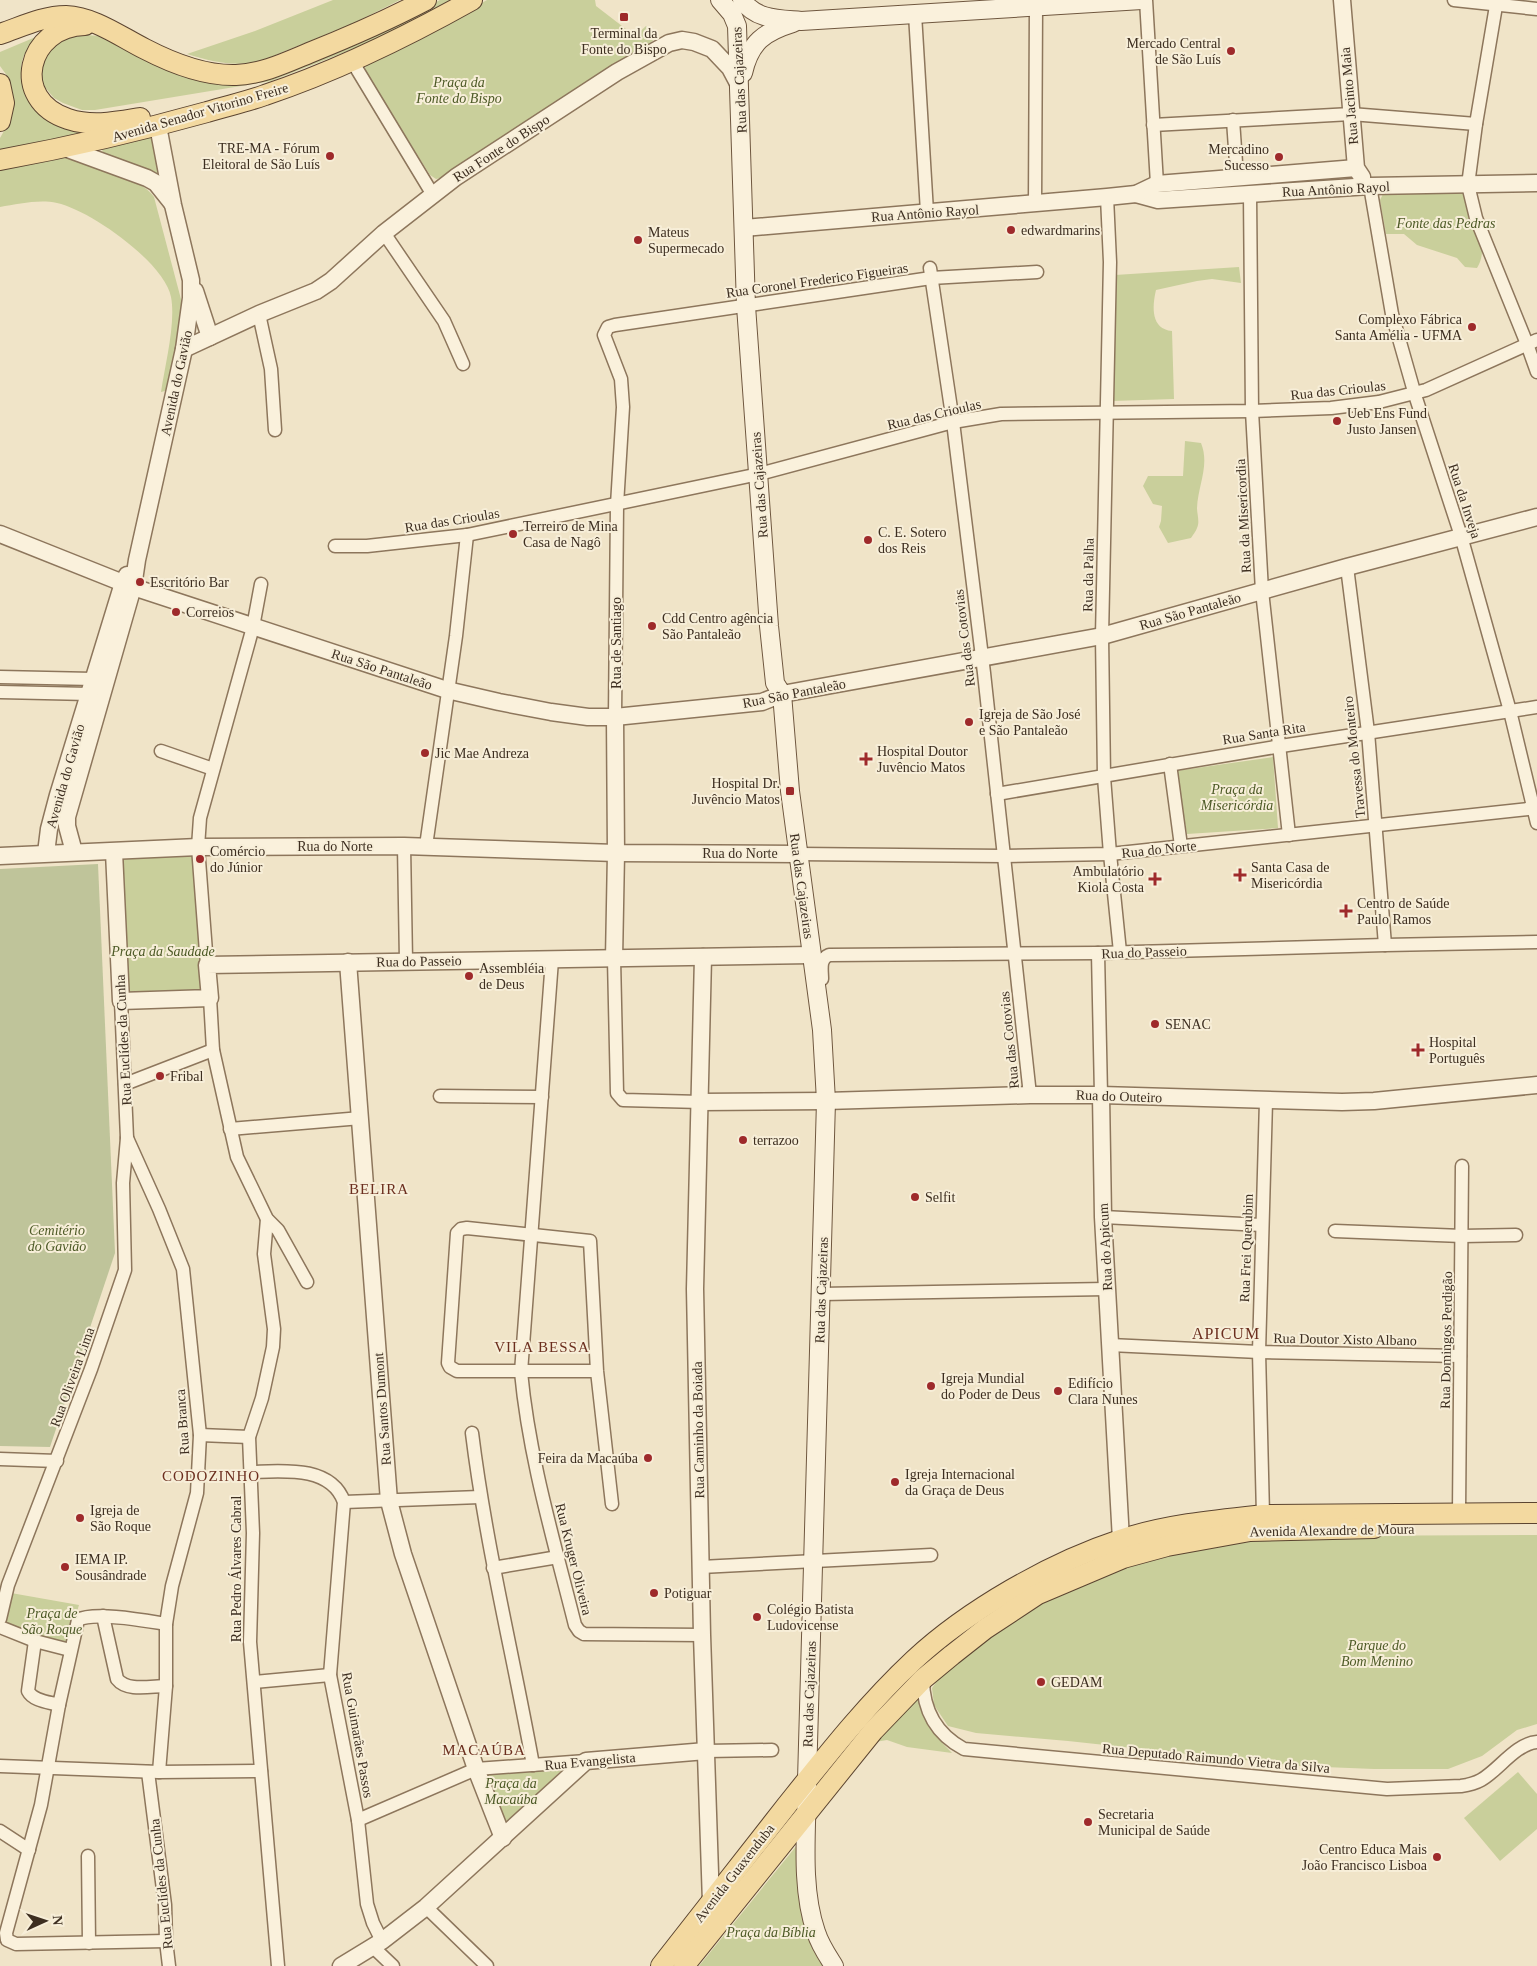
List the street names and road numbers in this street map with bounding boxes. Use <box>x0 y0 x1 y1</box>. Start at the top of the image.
street label: Rua das Cajazeiras <box>729 26 750 134</box>
street label: Rua Jacinto Maia <box>1338 46 1361 145</box>
street label: Avenida Senador Vitorino Freire <box>110 80 290 145</box>
street label: Rua Fonte do Bispo <box>450 112 552 185</box>
street label: Rua Antônio Rayol <box>1282 179 1391 200</box>
street label: Rua Antônio Rayol <box>871 202 980 225</box>
street label: Rua Coronel Frederico Figueiras <box>725 260 909 301</box>
street label: Avenida do Gavião <box>158 329 195 437</box>
street label: Rua das Crioulas <box>1290 378 1386 403</box>
street label: Rua das Crioulas <box>886 396 982 433</box>
street label: Rua das Cajazeiras <box>748 431 771 539</box>
street label: Rua da Misericordia <box>1233 458 1254 573</box>
street label: Rua da Inveja <box>1445 462 1484 541</box>
street label: Rua das Crioulas <box>404 506 500 535</box>
street label: Rua da Palha <box>1080 537 1097 612</box>
street label: Rua das Cotovias <box>951 588 978 687</box>
street label: Rua São Pantaleão <box>1138 590 1243 633</box>
street label: Rua de Santiago <box>609 597 624 689</box>
street label: Rua São Pantaleão <box>330 646 434 693</box>
street label: Rua São Pantaleão <box>741 676 847 711</box>
street label: Travessa do Monteiro <box>1341 695 1368 819</box>
street label: Rua Santa Rita <box>1221 719 1307 747</box>
street label: Avenida do Gavião <box>43 722 88 830</box>
street label: Rua das Cajazeiras <box>787 832 816 940</box>
street label: Rua do Norte <box>1121 838 1197 861</box>
street label: Rua do Norte <box>297 839 373 854</box>
street label: Rua do Norte <box>702 846 778 861</box>
street label: Rua do Passeio <box>1101 944 1187 961</box>
street label: Rua do Passeio <box>376 953 462 970</box>
street label: Rua Euclídes da Cunha <box>113 973 134 1106</box>
street label: Rua das Cotovias <box>997 990 1022 1089</box>
street label: Rua do Outeiro <box>1076 1087 1162 1106</box>
street label: Rua Frei Querubim <box>1237 1193 1256 1303</box>
street label: Rua do Apicum <box>1096 1203 1115 1291</box>
street label: Rua das Cajazeiras <box>812 1237 831 1344</box>
street label: Rua Domingos Perdigão <box>1438 1271 1455 1409</box>
street label: Rua Oliveira Lima <box>47 1325 98 1429</box>
street label: Rua Doutor Xisto Albano <box>1273 1331 1417 1348</box>
street label: Rua Santos Dumont <box>371 1352 394 1466</box>
street label: Rua Caminho da Boiada <box>690 1360 707 1499</box>
street label: Rua Branca <box>173 1388 192 1455</box>
street label: Rua Pedro Álvares Cabral <box>228 1496 244 1642</box>
street label: Rua Kruger Oliveira <box>552 1501 595 1618</box>
street label: Avenida Alexandre de Moura <box>1249 1522 1415 1539</box>
street label: Rua das Cajazeiras <box>800 1641 819 1748</box>
street label: Rua Guimarães Passos <box>339 1671 376 1799</box>
street label: Rua Deputado Raimundo Vietra da Silva <box>1101 1741 1331 1776</box>
street label: Rua Evangelista <box>544 1750 637 1773</box>
street label: Rua Euclídes da Cunha <box>147 1817 176 1950</box>
street label: Avenida Guaxenduba <box>691 1821 778 1925</box>

